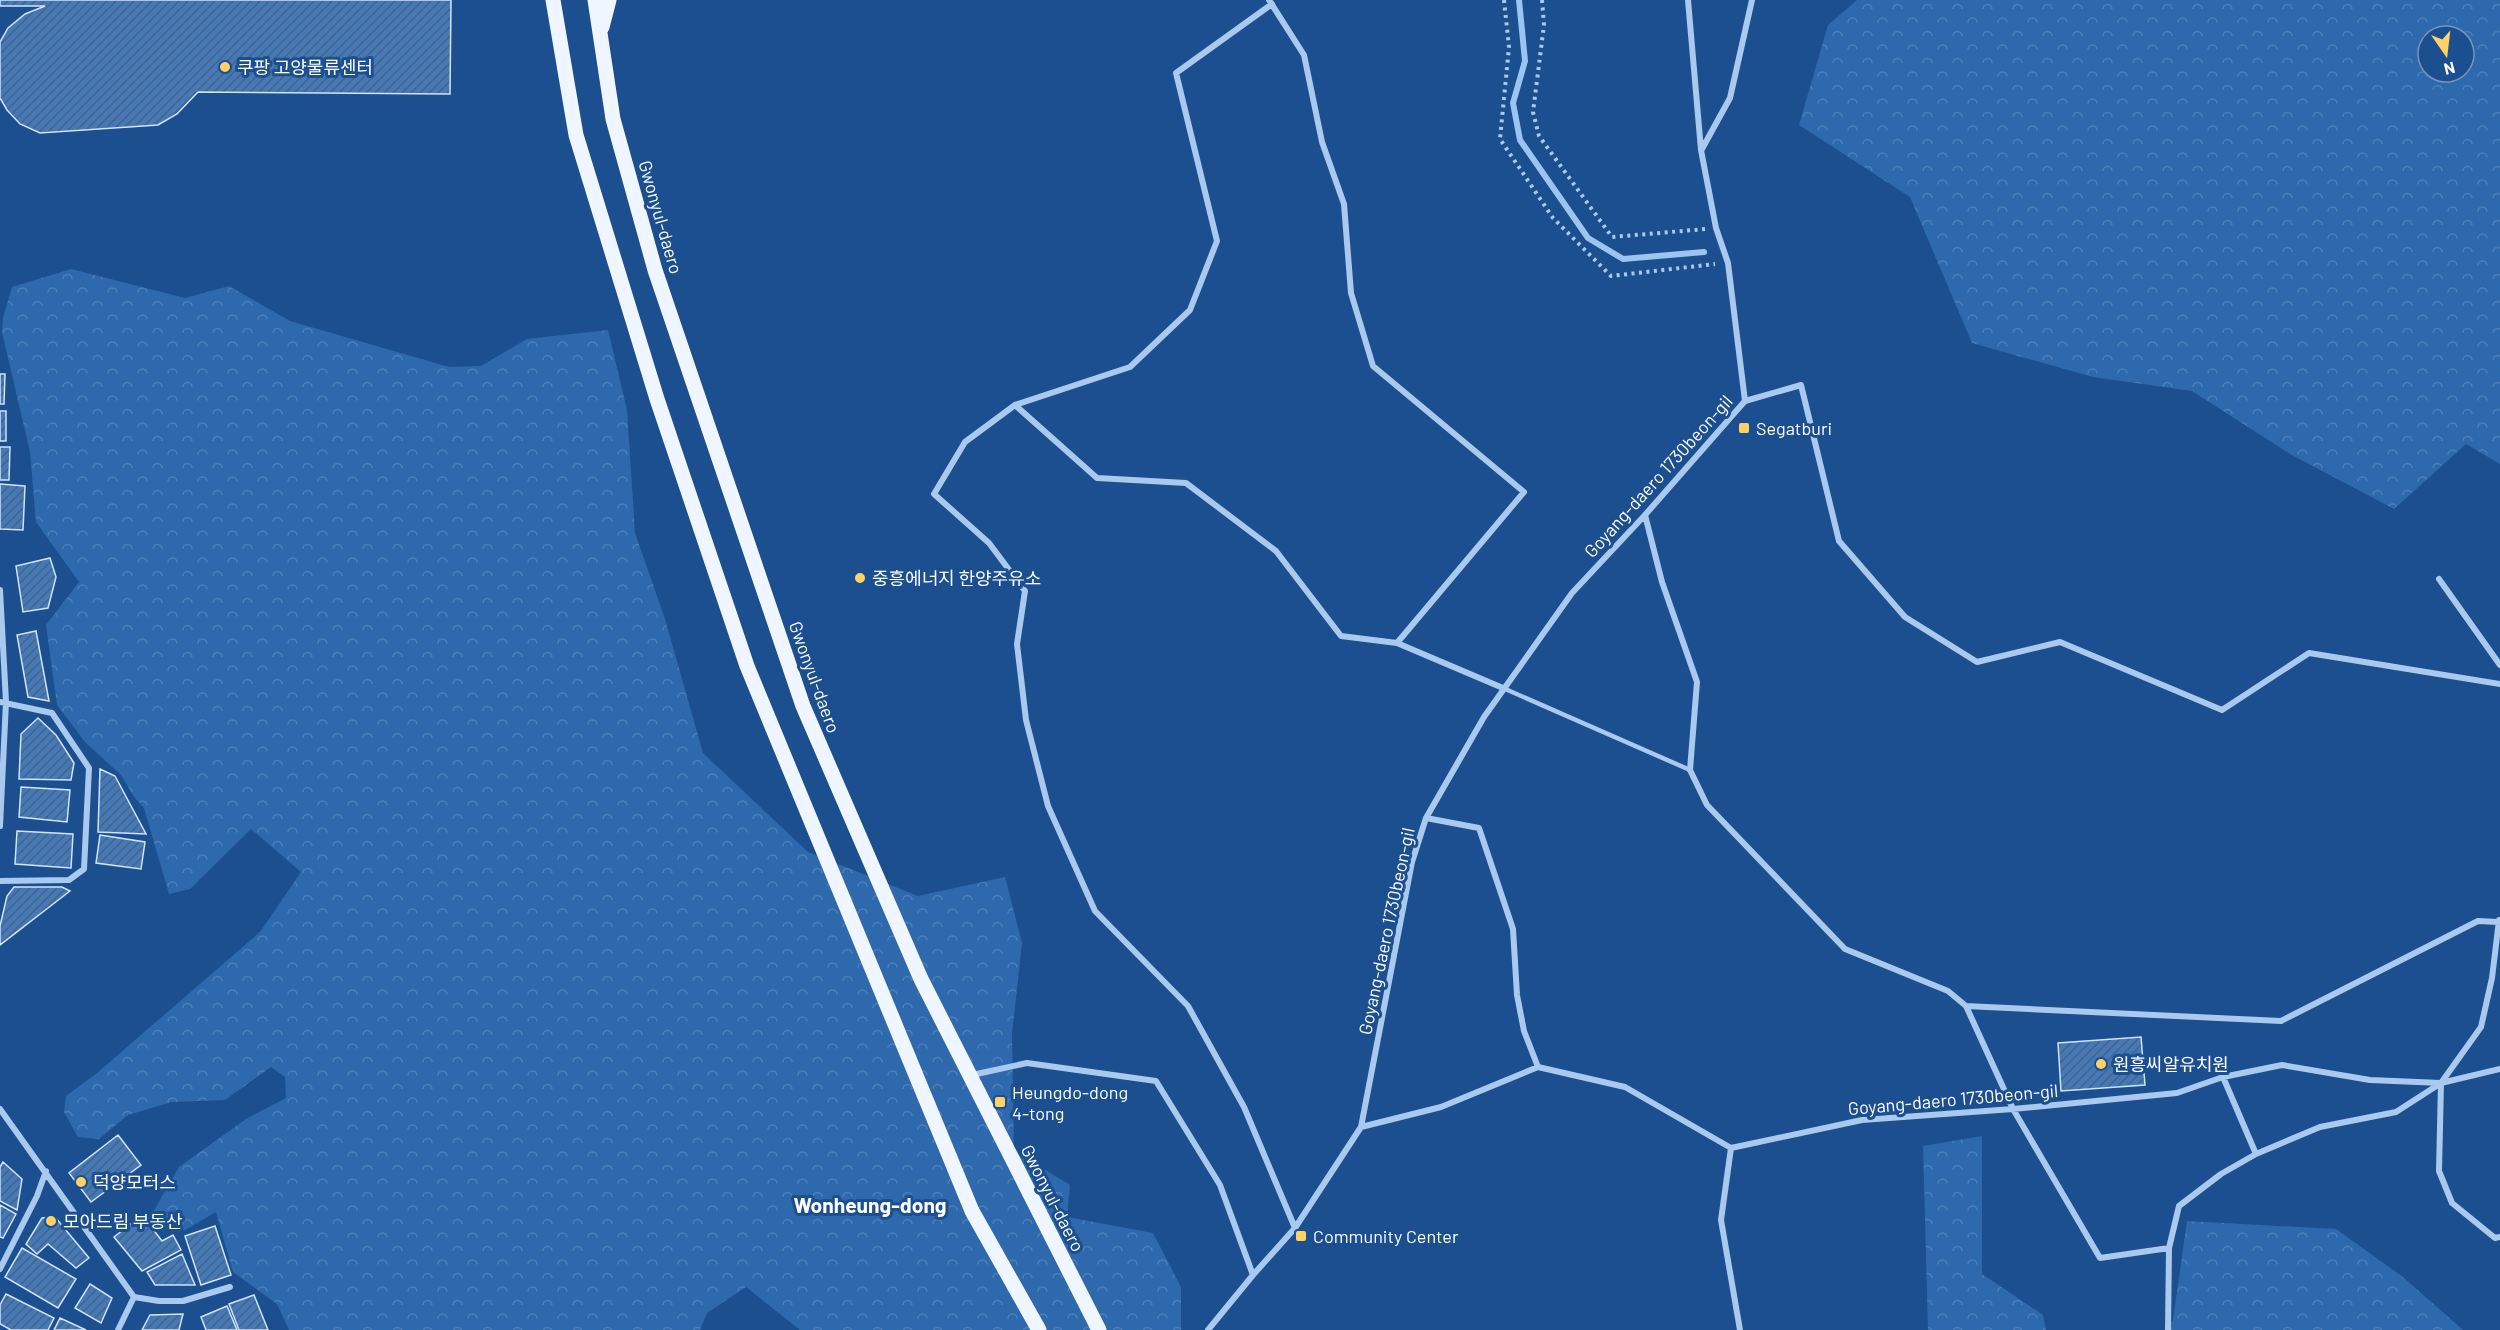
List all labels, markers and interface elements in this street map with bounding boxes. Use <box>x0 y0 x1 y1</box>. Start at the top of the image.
north arrow <box>2416 24 2476 84</box>
place label: 쿠팡 고양물류센터 <box>237 56 373 78</box>
text: N <box>2442 59 2457 80</box>
marker: 쿠팡 고양물류센터 <box>218 60 232 74</box>
street label: Gwonyul-daero <box>634 158 688 276</box>
street label: Goyang-daero 1730beon-gil <box>1579 390 1737 562</box>
place label: Segatburi <box>1756 417 1832 439</box>
marker: Segatburi <box>1737 421 1751 435</box>
place label: 중흥에너지 한양주유소 <box>872 567 1041 589</box>
marker: 중흥에너지 한양주유소 <box>853 571 867 585</box>
street label: Gwonyul-daero <box>785 618 845 736</box>
street label: Goyang-daero 1730beon-gil <box>1353 825 1419 1037</box>
place label: 원흥씨알유치원 <box>2113 1053 2229 1075</box>
marker: 원흥씨알유치원 <box>2094 1057 2108 1071</box>
street label: Goyang-daero 1730beon-gil <box>1847 1079 2059 1119</box>
place label: Heungdo-dong 4-tong <box>1012 1081 1128 1124</box>
marker: Heungdo-dong 4-tong <box>993 1095 1007 1109</box>
street label: Gwonyul-daero <box>1017 1141 1089 1255</box>
place label: 덕양모터스 <box>93 1171 176 1193</box>
marker: 덕양모터스 <box>74 1175 88 1189</box>
district label: Wonheung-dong <box>793 1192 947 1217</box>
place label: 모아드림 부동산 <box>63 1210 183 1232</box>
marker: 모아드림 부동산 <box>44 1214 58 1228</box>
place label: Community Center <box>1313 1225 1459 1247</box>
marker: Community Center <box>1294 1229 1308 1243</box>

